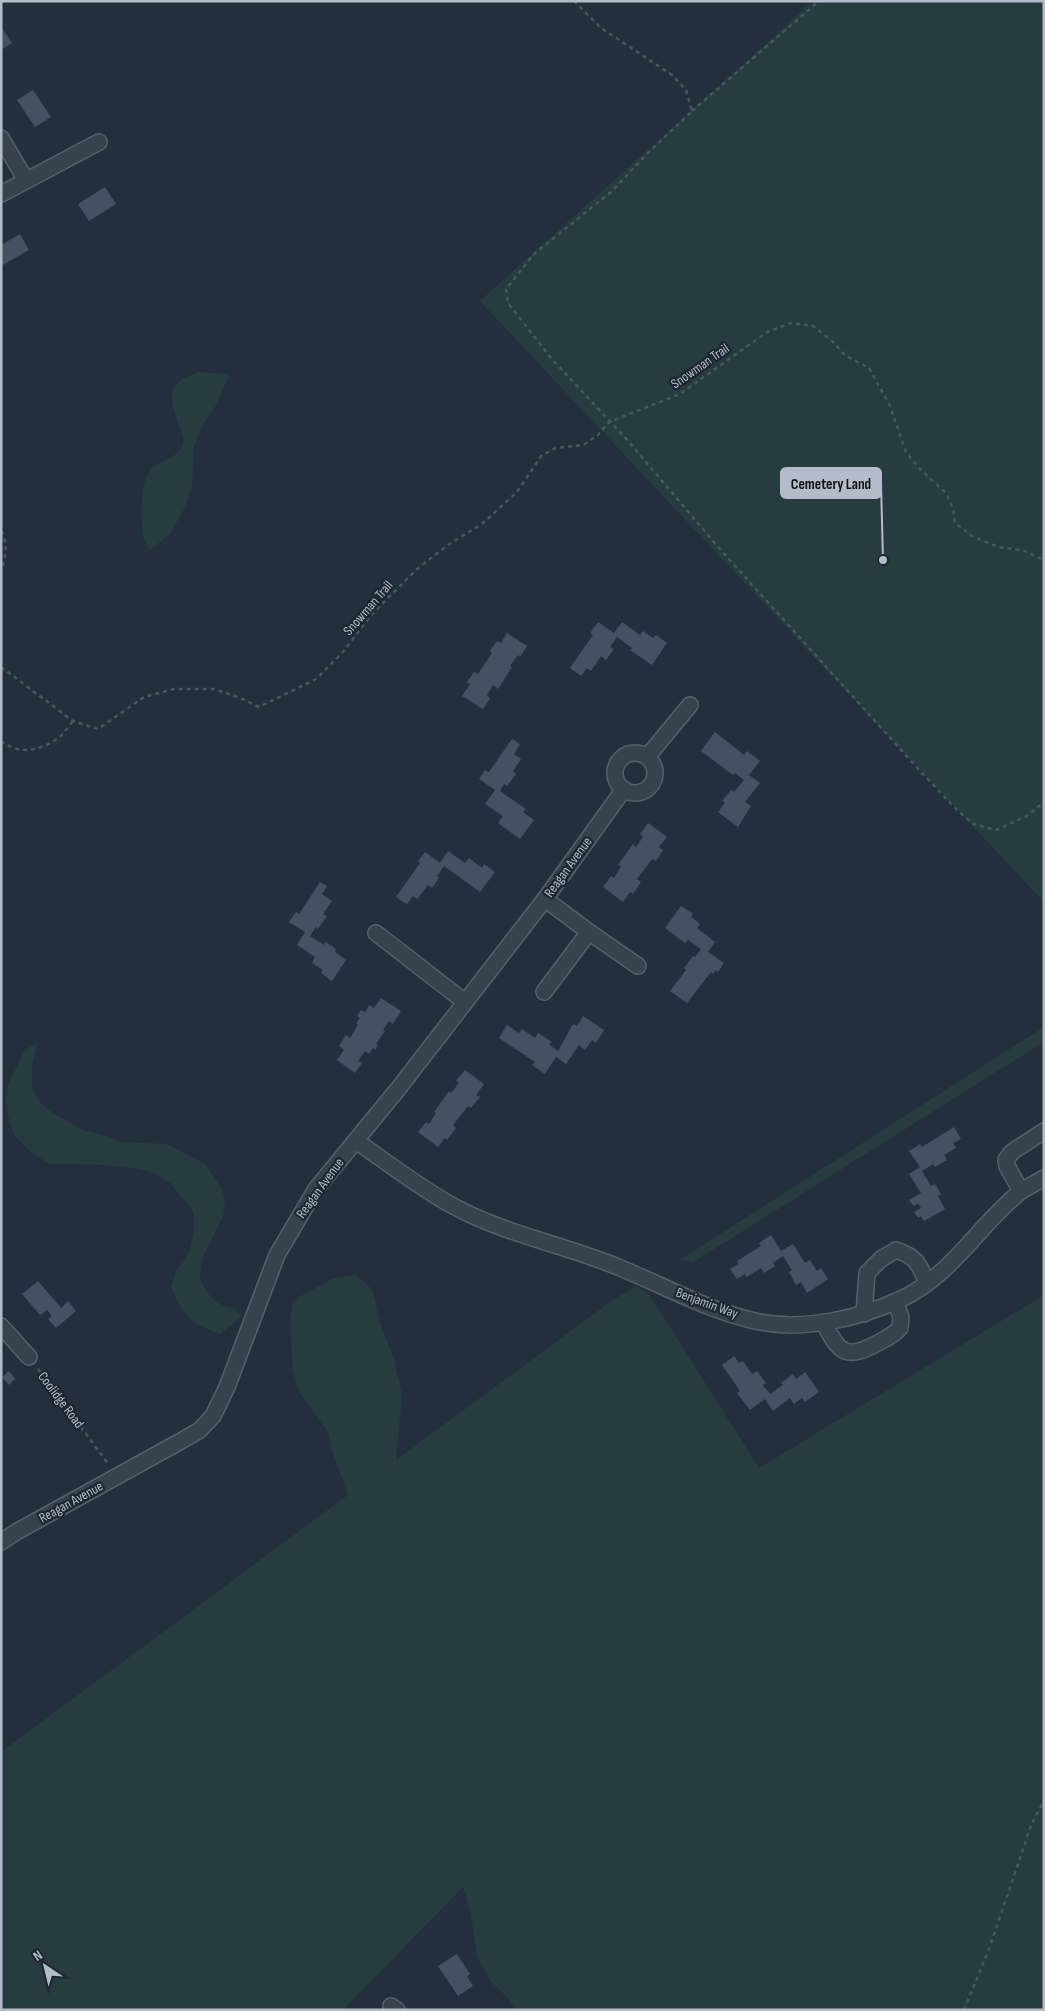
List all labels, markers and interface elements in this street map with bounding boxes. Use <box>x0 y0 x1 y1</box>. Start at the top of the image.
street label: Snowman Trail <box>668 340 732 392</box>
callout: Cemetery Land <box>781 468 881 498</box>
text: Cemetery Land <box>791 475 871 494</box>
street label: Snowman Trail <box>340 577 396 639</box>
street label: Reagan Avenue <box>540 833 596 901</box>
street label: Reagan Avenue <box>292 1154 348 1222</box>
street label: Benjamin Way <box>674 1284 741 1322</box>
street label: Coolidge Road <box>34 1368 88 1432</box>
street label: Reagan Avenue <box>36 1477 106 1527</box>
north arrow <box>20 1941 70 1991</box>
text: N <box>30 1947 46 1965</box>

